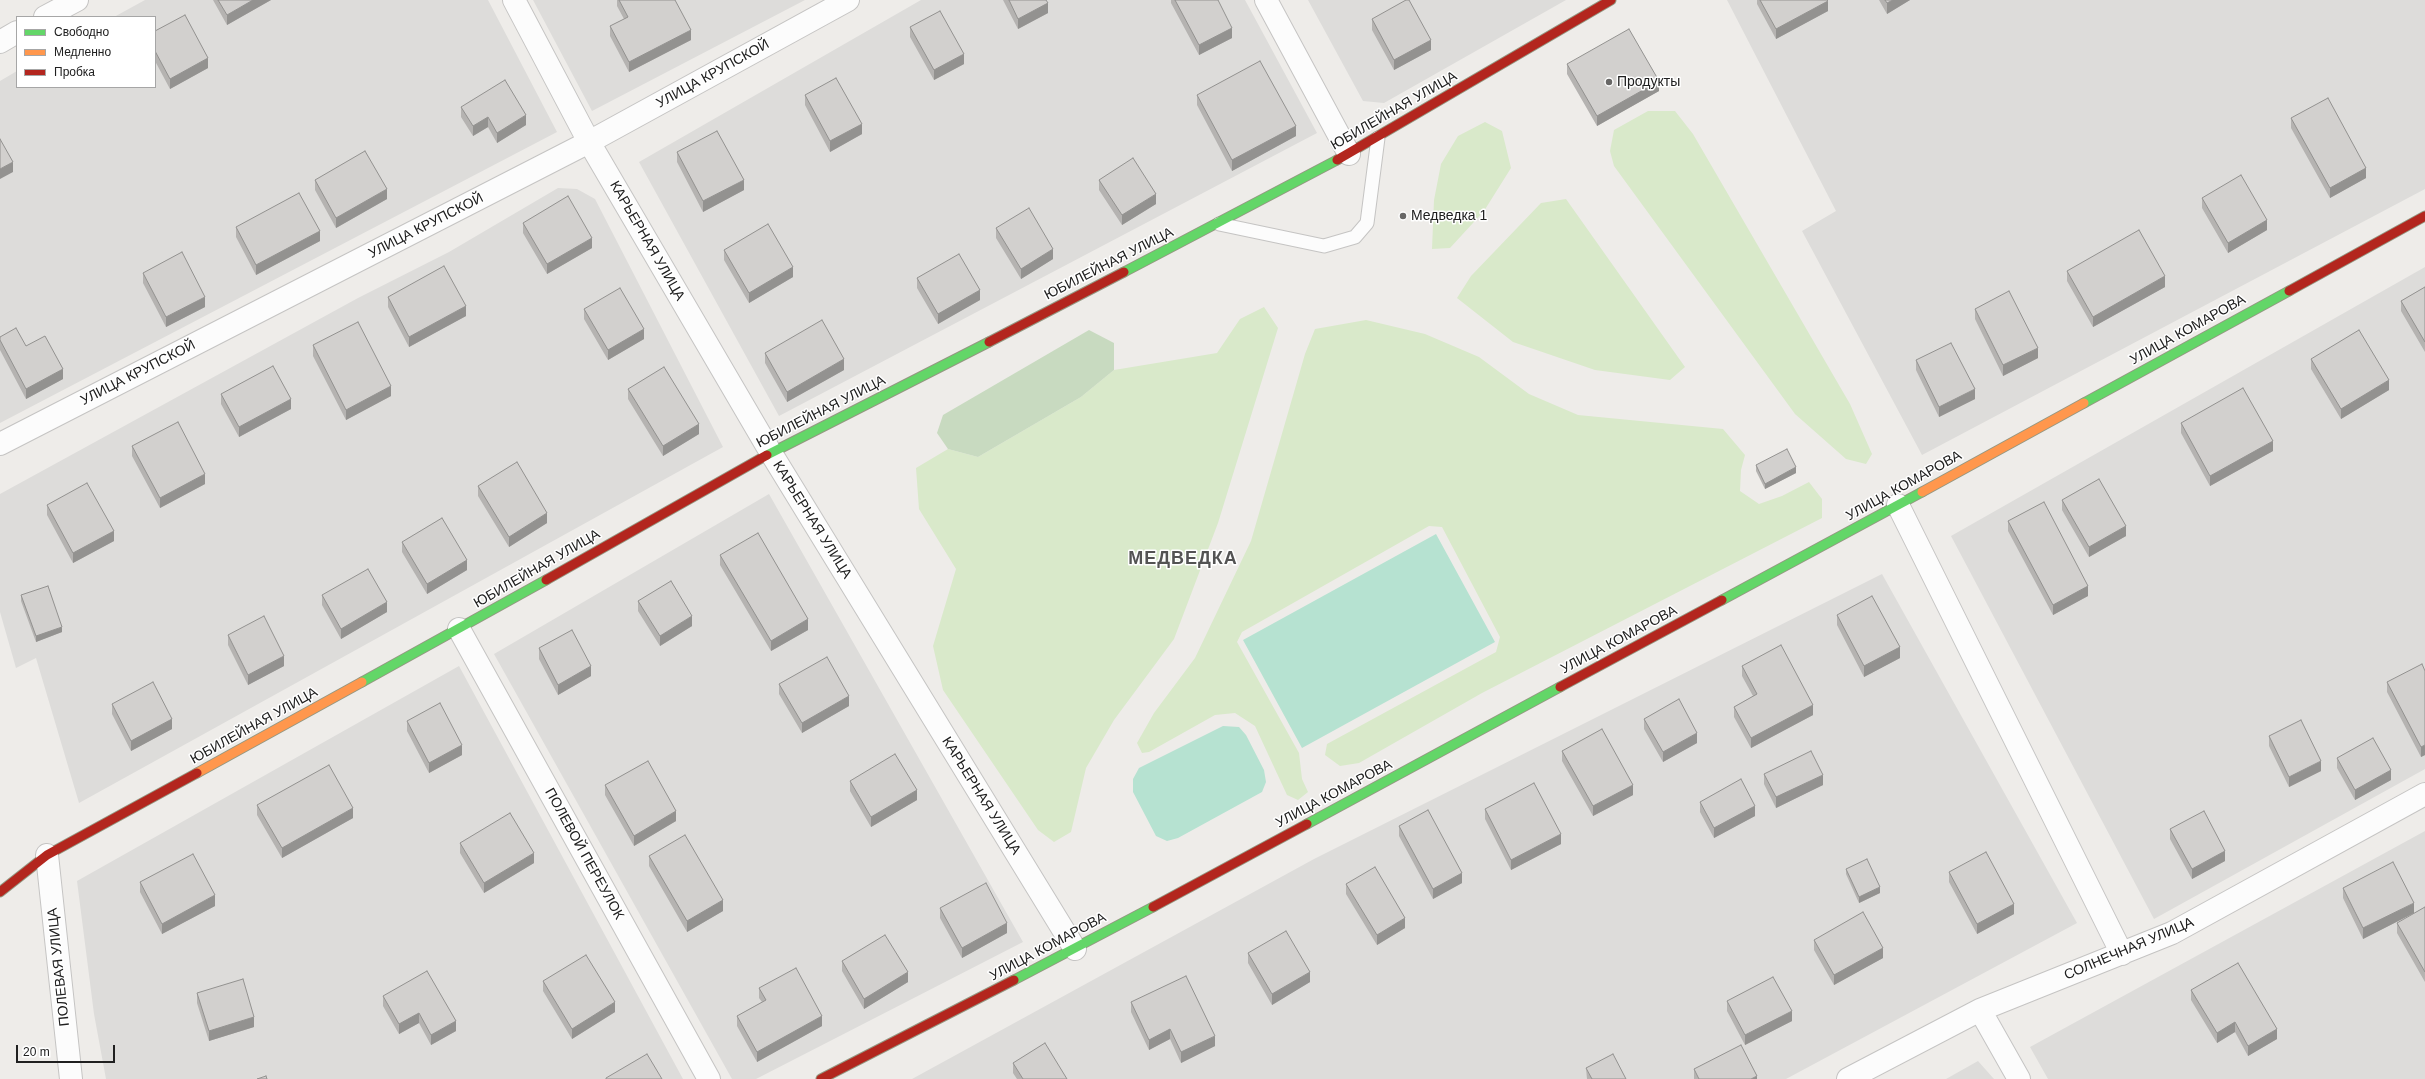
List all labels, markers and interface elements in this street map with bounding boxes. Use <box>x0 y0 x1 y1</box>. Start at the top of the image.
legend <box>16 16 156 88</box>
text: Свободно <box>54 25 109 39</box>
street label: УЛИЦА КРУПСКОЙ <box>654 36 772 112</box>
text: Медленно <box>54 45 111 59</box>
text: Пробка <box>54 65 95 79</box>
street label: ЮБИЛЕЙНАЯ УЛИЦА <box>1328 68 1460 154</box>
place label: Продукты <box>1617 74 1680 90</box>
marker: Продукты <box>1604 77 1614 87</box>
street label: КАРЬЕРНАЯ УЛИЦА <box>606 178 688 304</box>
street label: УЛИЦА КРУПСКОЙ <box>366 190 486 262</box>
place label: Медведка 1 <box>1411 208 1487 224</box>
marker: Медведка 1 <box>1398 211 1408 221</box>
street label: ЮБИЛЕЙНАЯ УЛИЦА <box>1042 224 1176 304</box>
street label: УЛИЦА КОМАРОВА <box>2127 291 2249 369</box>
street label: УЛИЦА КРУПСКОЙ <box>78 337 198 409</box>
street label: ЮБИЛЕЙНАЯ УЛИЦА <box>754 372 888 452</box>
street label: УЛИЦА КОМАРОВА <box>1843 447 1965 525</box>
street label: КАРЬЕРНАЯ УЛИЦА <box>769 458 855 582</box>
street label: ЮБИЛЕЙНАЯ УЛИЦА <box>471 526 603 612</box>
district label: МЕДВЕДКА <box>1128 548 1238 570</box>
street label: УЛИЦА КОМАРОВА <box>1558 602 1680 678</box>
street label: ЮБИЛЕЙНАЯ УЛИЦА <box>187 684 321 768</box>
street label: КАРЬЕРНАЯ УЛИЦА <box>938 734 1024 858</box>
street label: УЛИЦА КОМАРОВА <box>1273 756 1395 832</box>
street label: ПОЛЕВОЙ ПЕРЕУЛОК <box>541 785 627 923</box>
street label: ПОЛЕВАЯ УЛИЦА <box>44 907 74 1027</box>
street label: УЛИЦА КОМАРОВА <box>987 909 1109 985</box>
street label: СОЛНЕЧНАЯ УЛИЦА <box>2062 914 2196 984</box>
scale bar <box>18 1037 117 1063</box>
text: 20 m <box>23 1045 50 1059</box>

